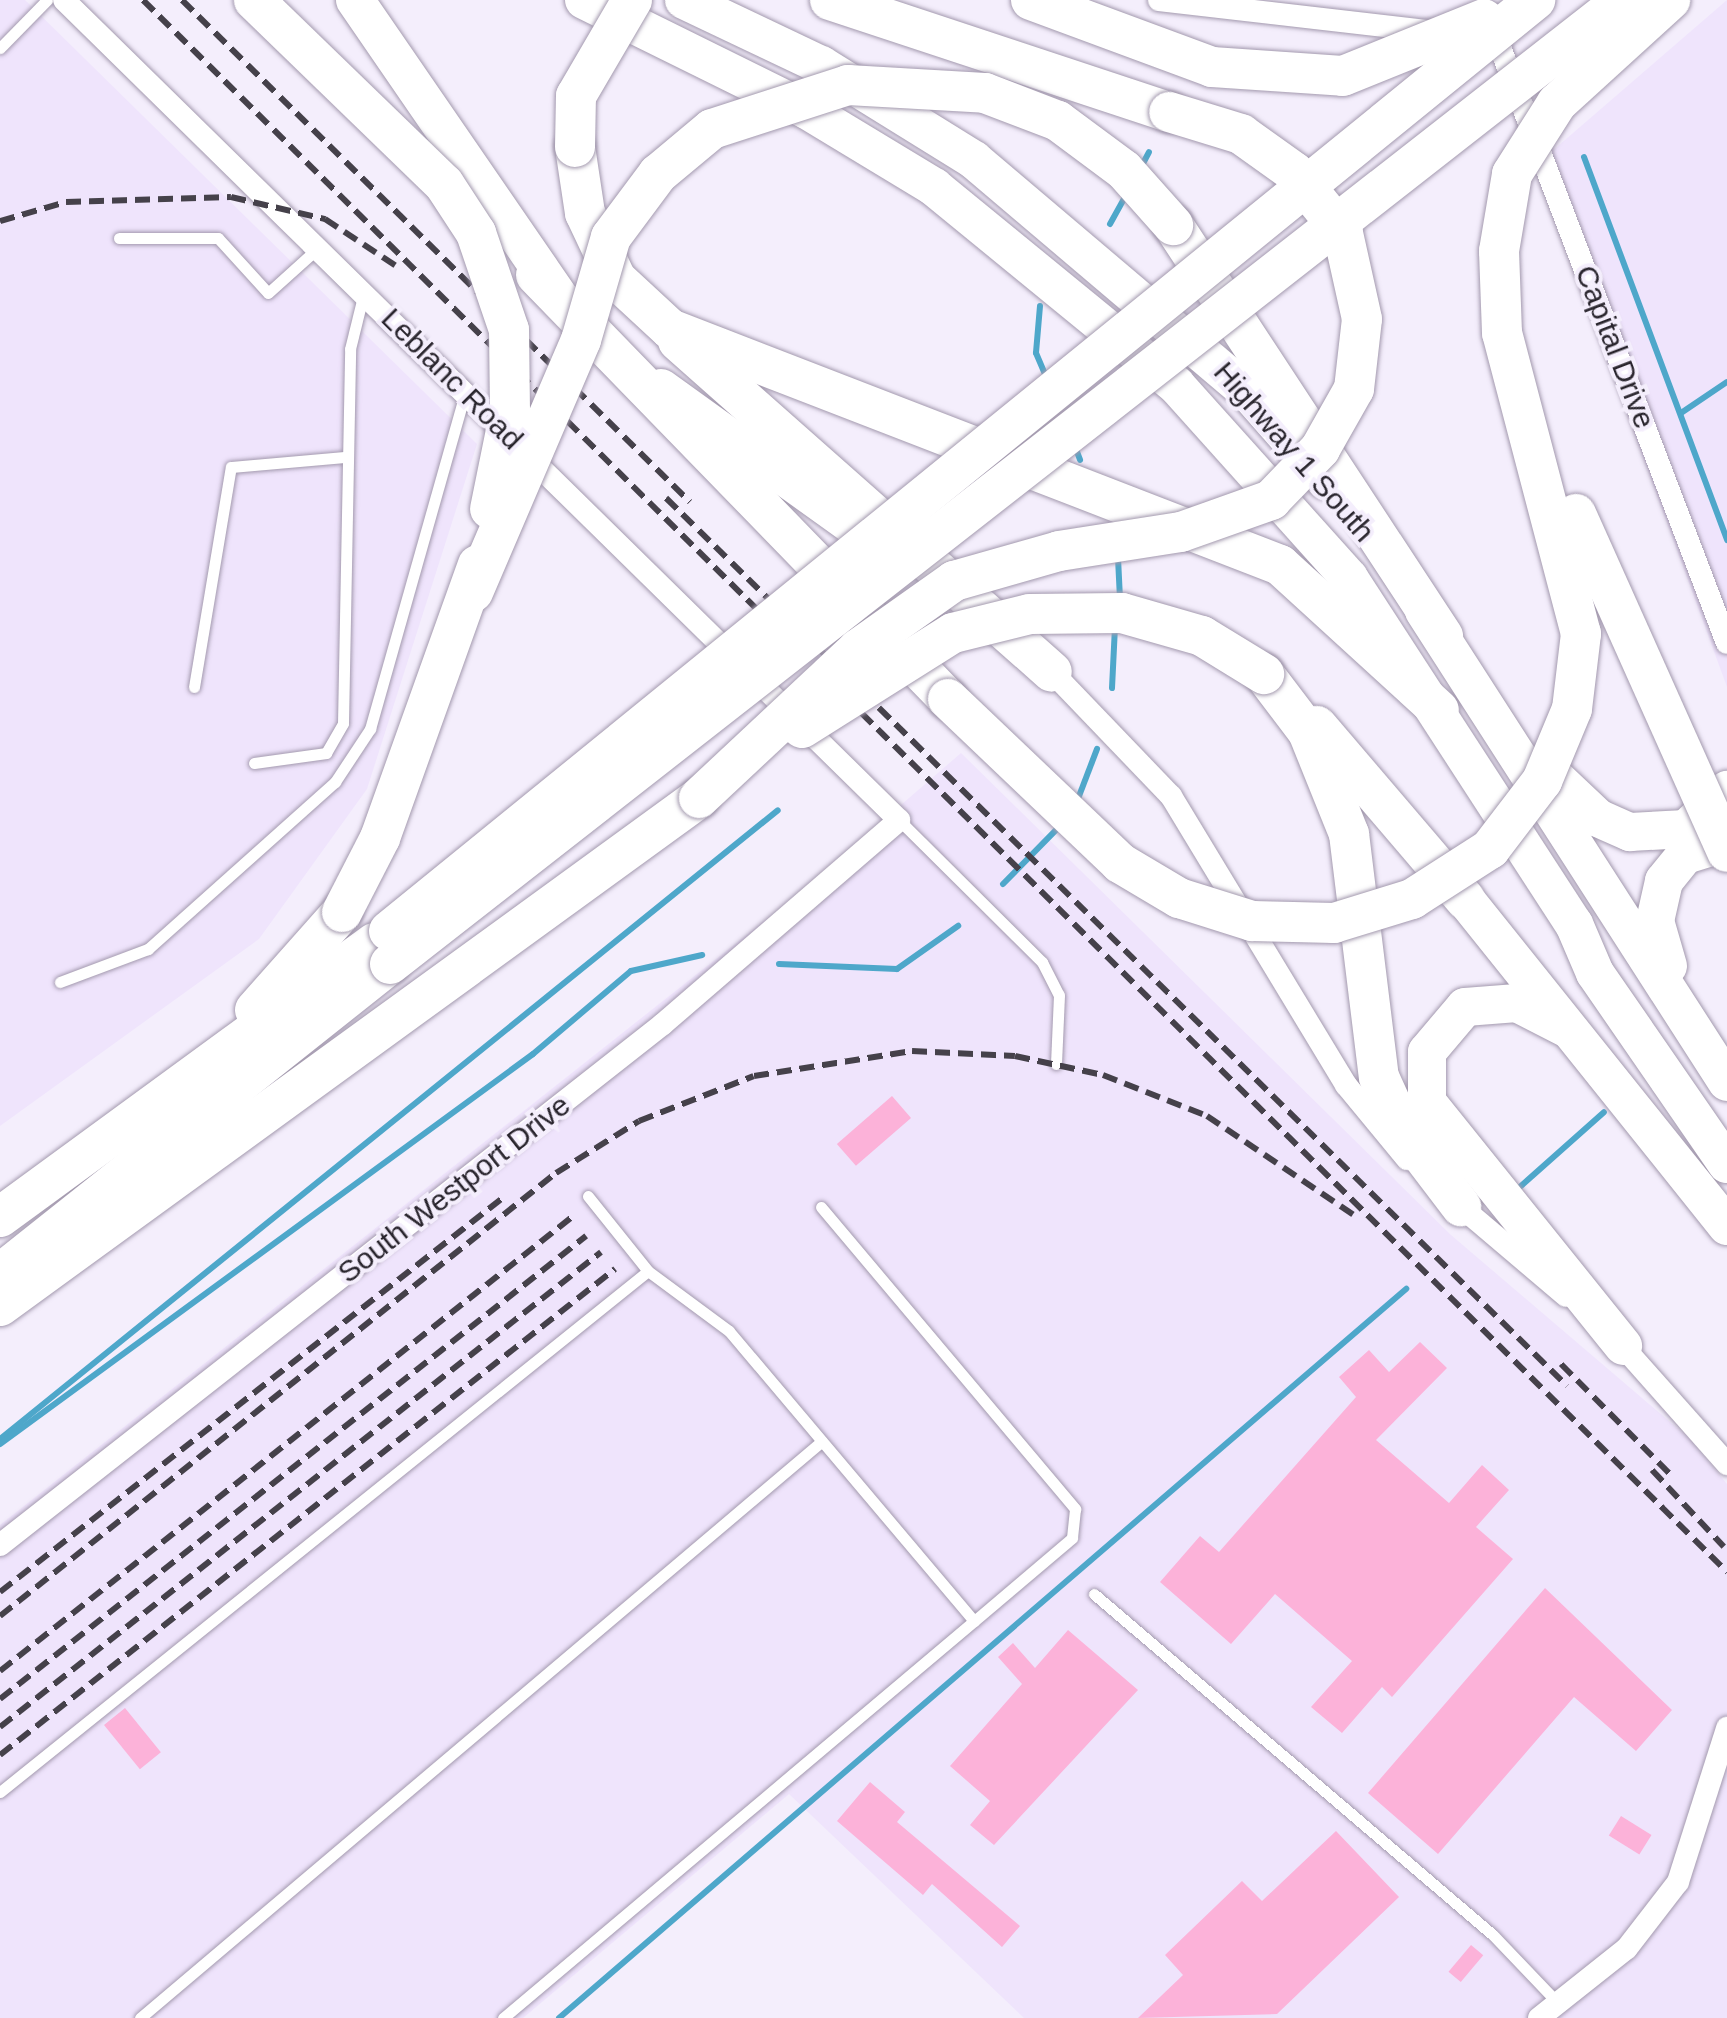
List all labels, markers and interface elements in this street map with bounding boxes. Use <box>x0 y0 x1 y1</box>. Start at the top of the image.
street label: Capital Drive <box>1567 260 1663 434</box>
street label: Leblanc Road <box>374 301 530 457</box>
street label: Highway 1 South <box>1206 355 1382 549</box>
street label: South Westport Drive <box>331 1087 577 1291</box>

